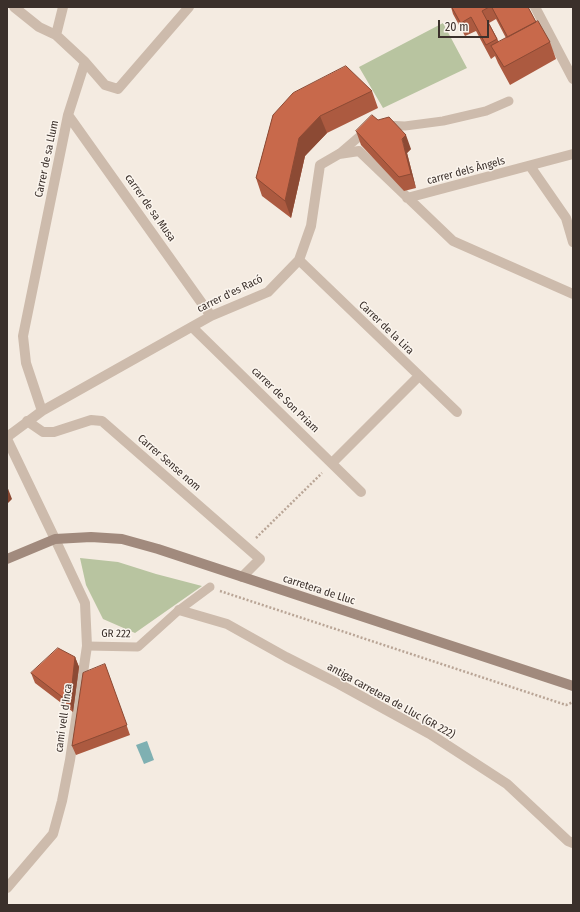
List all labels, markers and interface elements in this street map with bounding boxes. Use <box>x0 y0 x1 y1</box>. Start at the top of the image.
scale bar <box>440 12 491 38</box>
text: 20 m <box>445 20 469 34</box>
street label: Carrer de sa Llum <box>32 119 62 199</box>
street label: carrer dels Àngels <box>425 154 507 188</box>
street label: carrer de sa Musa <box>122 172 178 244</box>
street label: carrer d'es Racó <box>195 272 265 316</box>
street label: Carrer de la Lira <box>356 298 416 358</box>
street label: carrer de Son Priam <box>248 364 322 436</box>
street label: Carrer Sense nom <box>135 432 203 494</box>
street label: carretera de Lluc <box>281 572 357 608</box>
street label: GR 222 <box>101 627 131 641</box>
street label: antiga carretera de Lluc (GR 222) <box>325 660 457 742</box>
street label: camí vell d'Inca <box>53 683 75 753</box>

